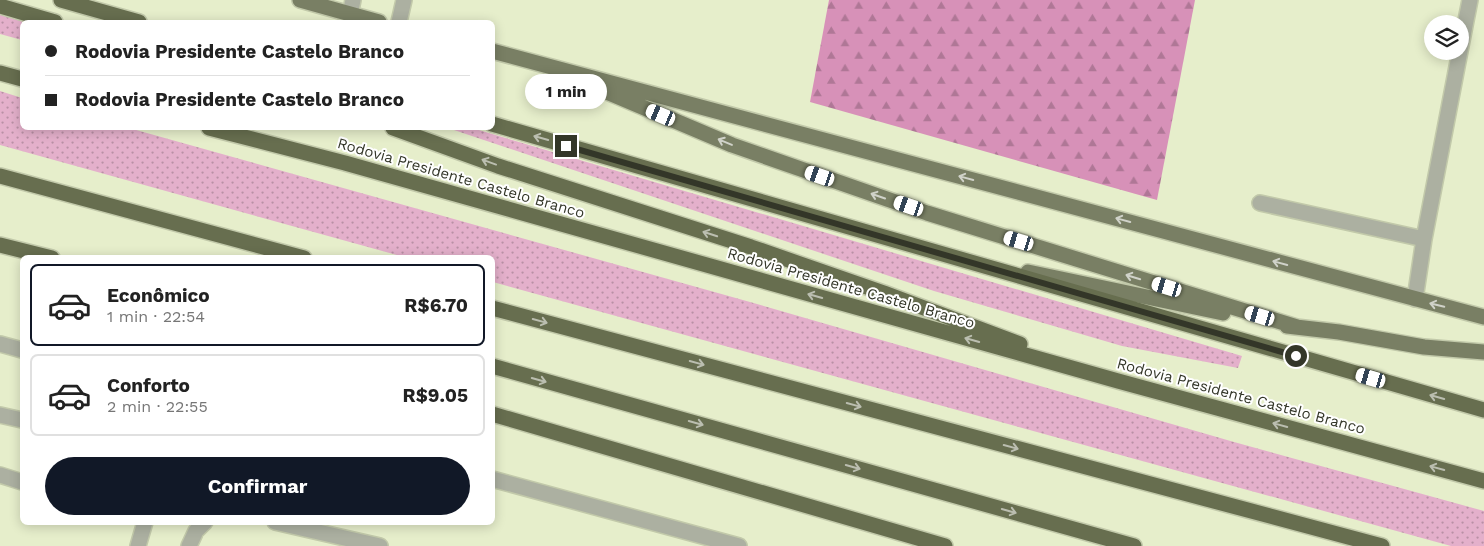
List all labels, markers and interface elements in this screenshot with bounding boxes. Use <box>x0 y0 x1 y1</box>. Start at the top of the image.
map controls <box>1424 15 1469 60</box>
button: layers <box>1424 15 1469 60</box>
text: Rodovia Presidente Castelo Branco <box>75 40 404 63</box>
callout: 1 min <box>525 74 607 108</box>
text: 1 min <box>545 82 587 101</box>
text: Rodovia Presidente Castelo Branco <box>75 88 404 111</box>
car <box>644 102 677 128</box>
one-way arrow <box>534 133 550 143</box>
street label: Rodovia Presidente Castelo Branco <box>335 134 587 222</box>
route end <box>555 135 577 157</box>
one-way arrow <box>718 137 733 146</box>
one-way arrow <box>481 157 497 166</box>
car <box>803 164 836 188</box>
one-way arrow <box>958 173 974 182</box>
one-way arrow <box>871 191 887 200</box>
car <box>892 194 925 218</box>
one-way arrow <box>1115 215 1131 225</box>
one-way arrow <box>702 229 718 238</box>
car <box>1002 229 1035 253</box>
street label: Rodovia Presidente Castelo Branco <box>725 244 977 332</box>
one-way arrow <box>1272 258 1288 267</box>
one-way arrow <box>1126 271 1142 281</box>
car <box>1150 275 1183 299</box>
icon: car <box>47 283 92 328</box>
text: Econômico <box>107 284 210 307</box>
one-way arrow <box>808 290 824 300</box>
text: R$6.70 <box>404 294 468 317</box>
one-way arrow <box>1429 300 1445 309</box>
car <box>1243 304 1276 328</box>
text: 1 min · 22:54 <box>107 307 205 326</box>
one-way arrow <box>531 316 547 326</box>
one-way arrow <box>964 334 980 344</box>
route start <box>1285 345 1307 367</box>
street label: Rodovia Presidente Castelo Branco <box>1115 354 1367 438</box>
one-way arrow <box>688 358 704 368</box>
car <box>1354 367 1387 389</box>
icon: car <box>47 373 92 418</box>
text: Conforto <box>107 374 190 397</box>
one-way arrow <box>531 375 547 385</box>
text: R$9.05 <box>403 384 468 407</box>
one-way arrow <box>1430 391 1446 401</box>
text: 2 min · 22:55 <box>107 397 208 416</box>
one-way arrow <box>845 400 861 410</box>
one-way arrow <box>688 419 704 429</box>
one-way arrow <box>1273 419 1289 429</box>
one-way arrow <box>1002 442 1018 452</box>
button: Confirmar <box>45 457 470 515</box>
one-way arrow <box>844 462 860 472</box>
one-way arrow <box>1429 463 1445 472</box>
one-way arrow <box>1001 506 1017 516</box>

